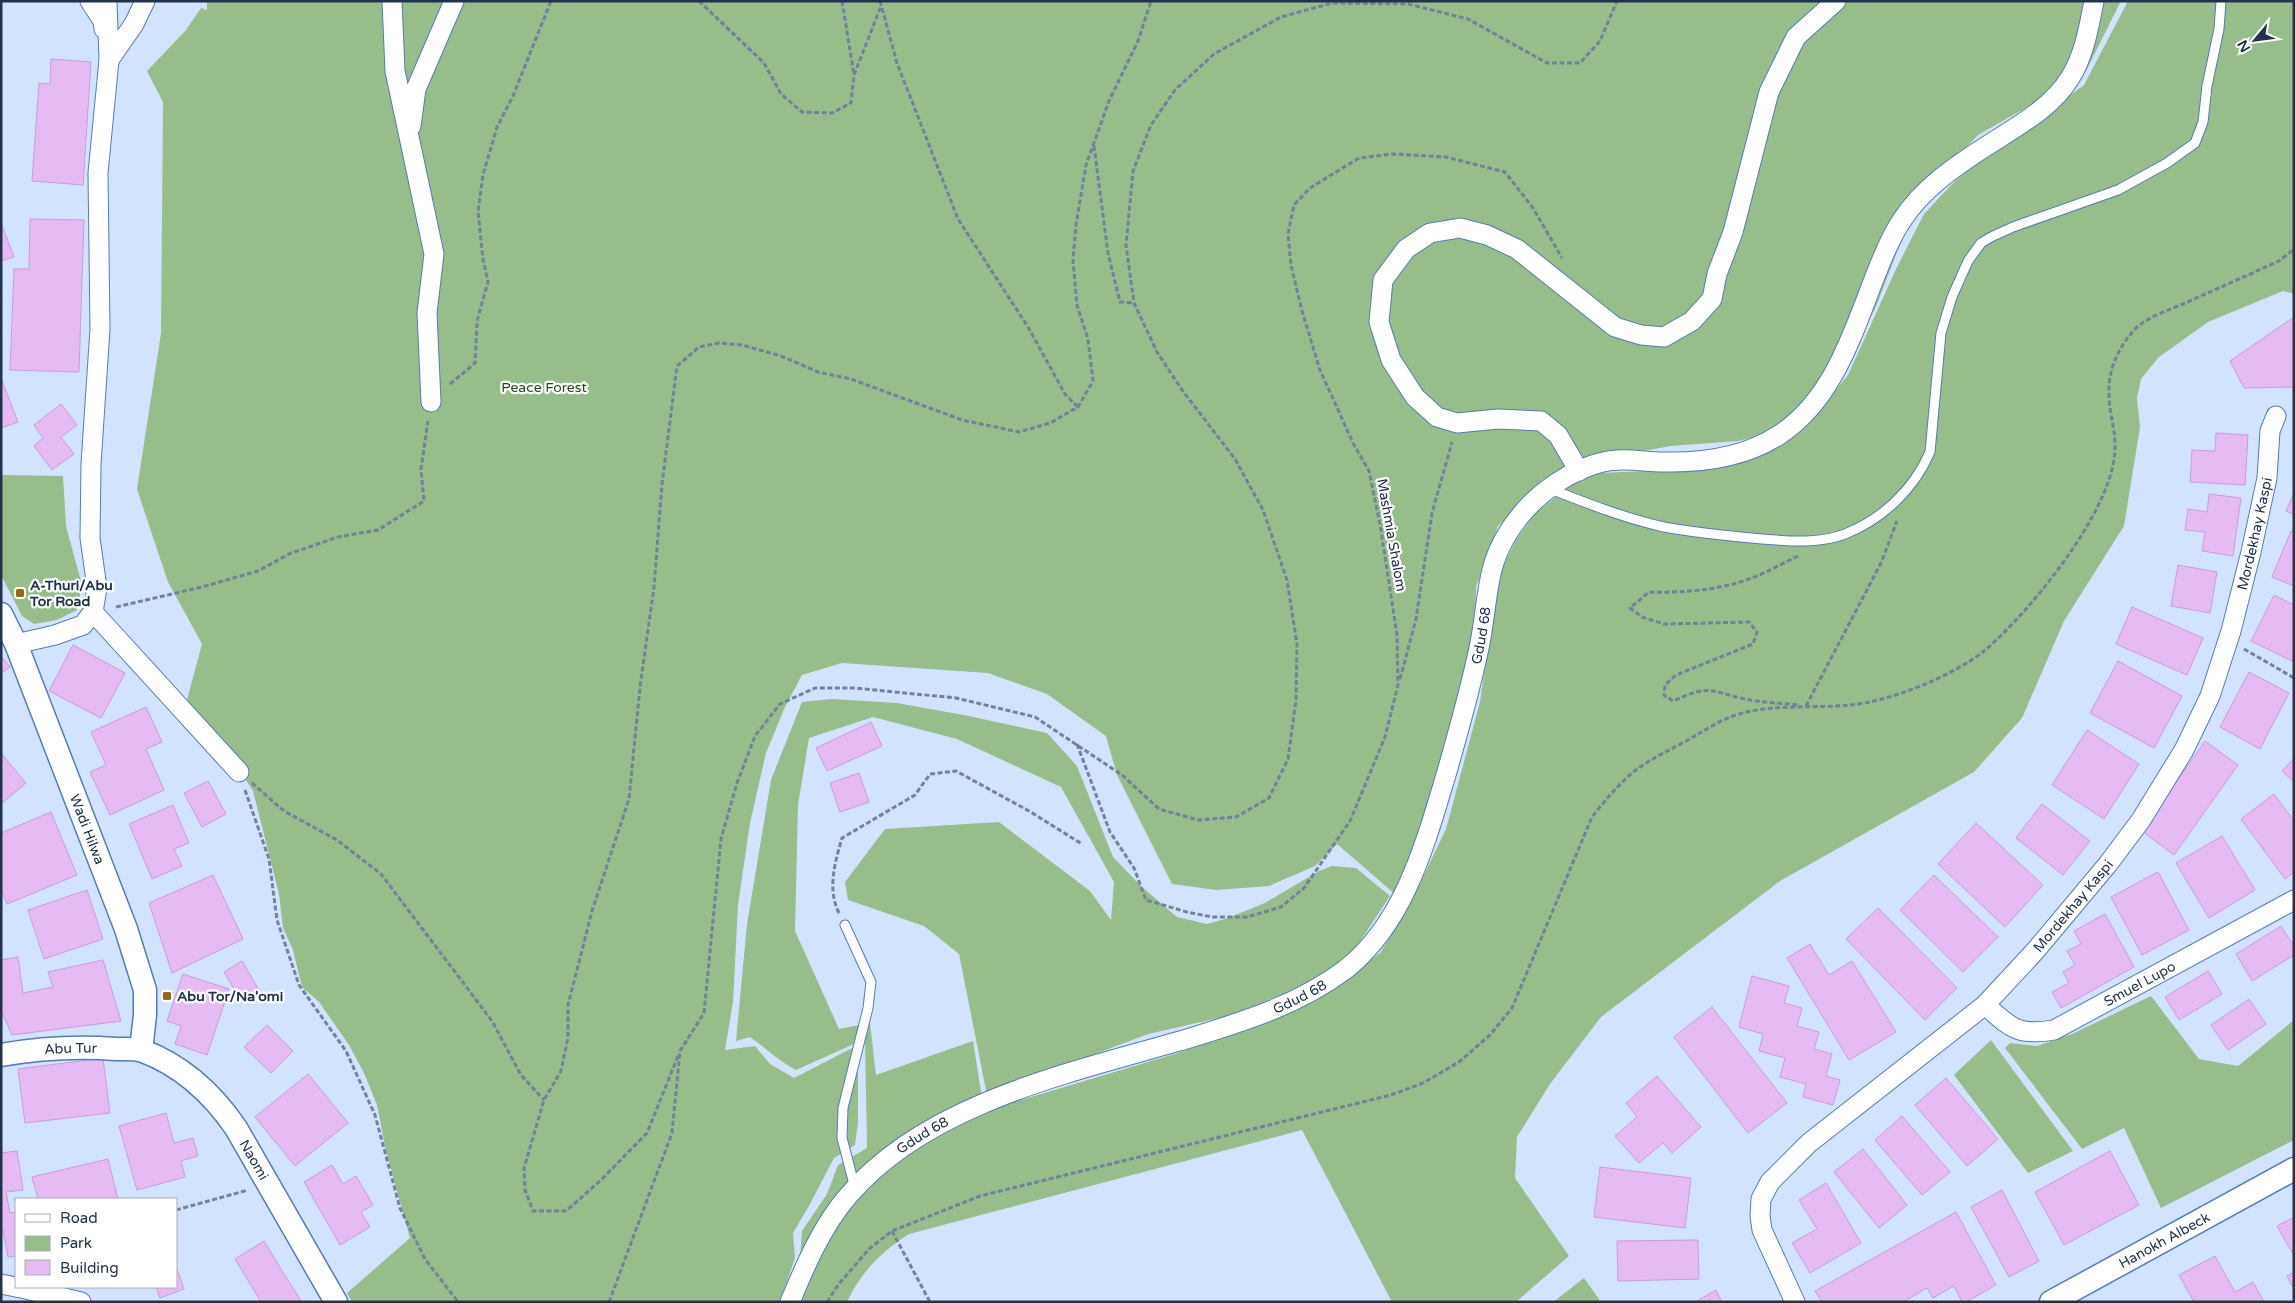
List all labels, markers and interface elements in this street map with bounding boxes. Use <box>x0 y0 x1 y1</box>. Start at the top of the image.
north arrow <box>2230 15 2280 65</box>
text: N <box>2234 37 2254 55</box>
park label: Peace Forest <box>501 379 587 396</box>
street label: Mordekhay Kaspi <box>2234 476 2276 592</box>
street label: Mashmia Shalom <box>1373 477 1410 593</box>
place label: A-Thuri/Abu Tor Road <box>29 577 113 610</box>
marker: A-Thuri/Abu Tor Road <box>14 587 26 599</box>
street label: Gdud 68 <box>1468 606 1494 666</box>
street label: Wadi Hilwa <box>66 792 108 867</box>
street label: Mordekhay Kaspi <box>2030 857 2117 956</box>
street label: Smuel Lupo <box>2101 958 2179 1010</box>
street label: Gdud 68 <box>1270 976 1330 1018</box>
place label: Abu Tor/Na'omi <box>177 988 283 1005</box>
marker: Abu Tor/Na'omi <box>161 990 173 1002</box>
street label: Abu Tur <box>44 1040 98 1058</box>
street label: Gdud 68 <box>893 1113 952 1158</box>
street label: Naomi <box>235 1137 272 1183</box>
legend <box>15 1198 178 1288</box>
text: Road <box>60 1209 98 1227</box>
street label: Hanokh Albeck <box>2116 1209 2213 1272</box>
text: Park <box>60 1234 92 1252</box>
text: Building <box>60 1259 119 1277</box>

